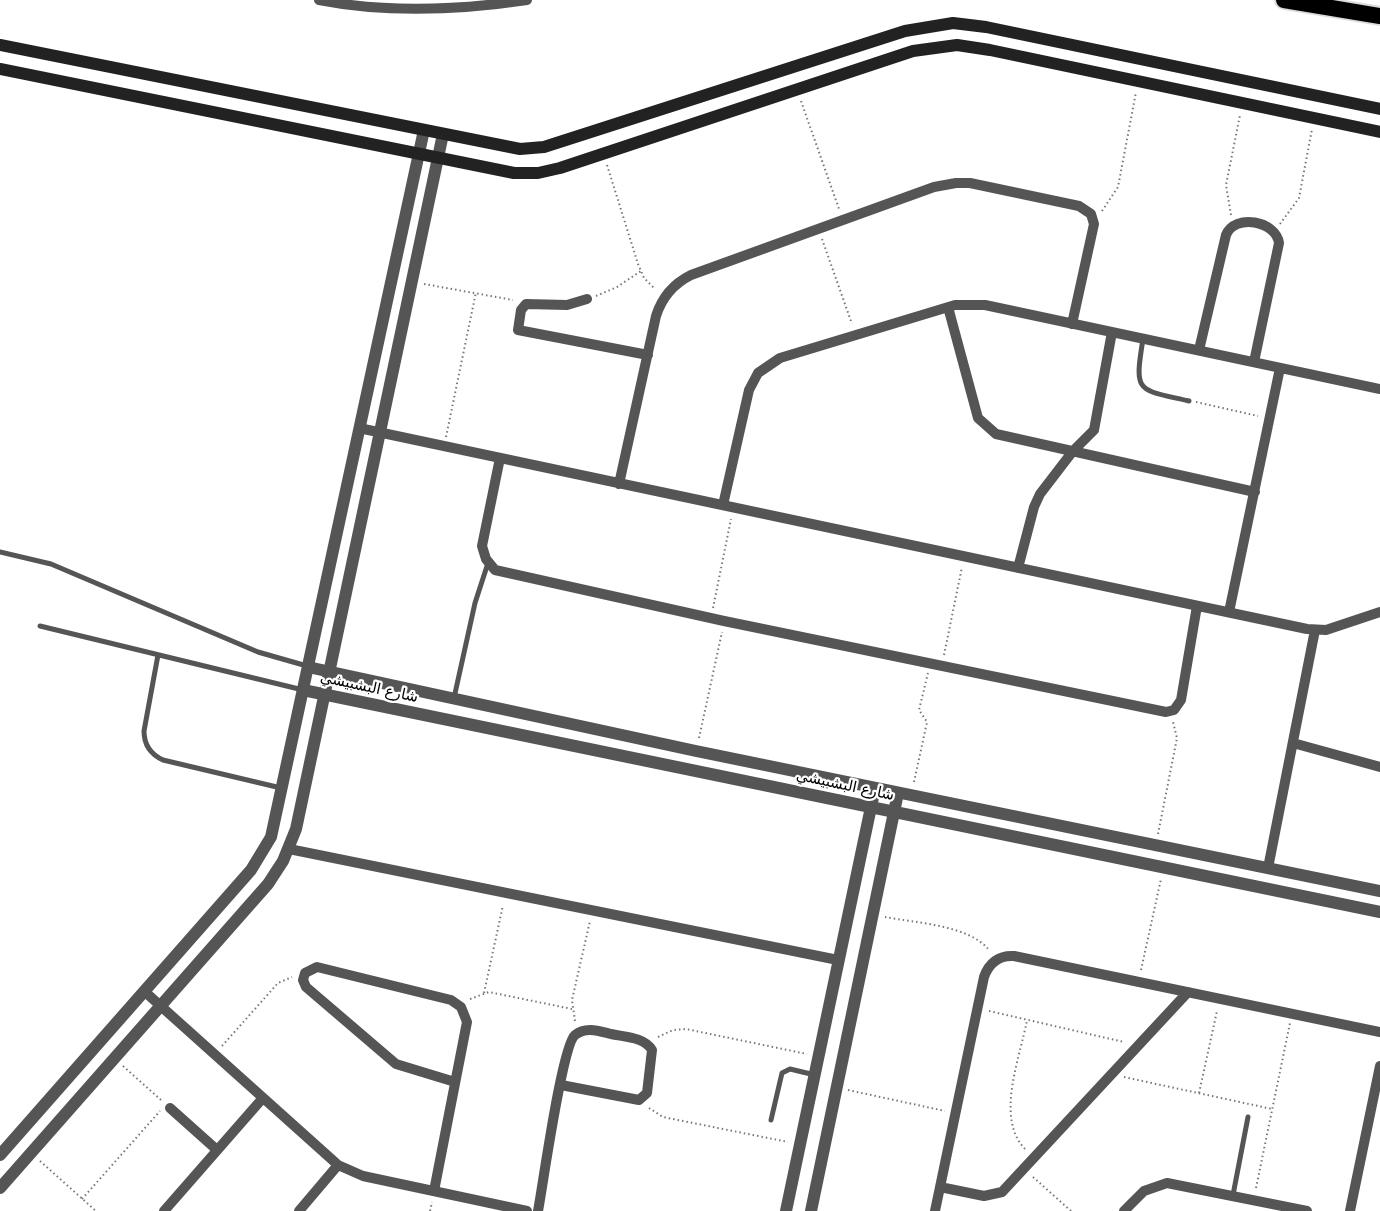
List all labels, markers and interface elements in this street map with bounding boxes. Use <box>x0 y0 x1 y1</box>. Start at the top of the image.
street label: شارع البشبيشي <box>318 669 420 707</box>
street label: شارع البشبيشي <box>794 767 896 805</box>

